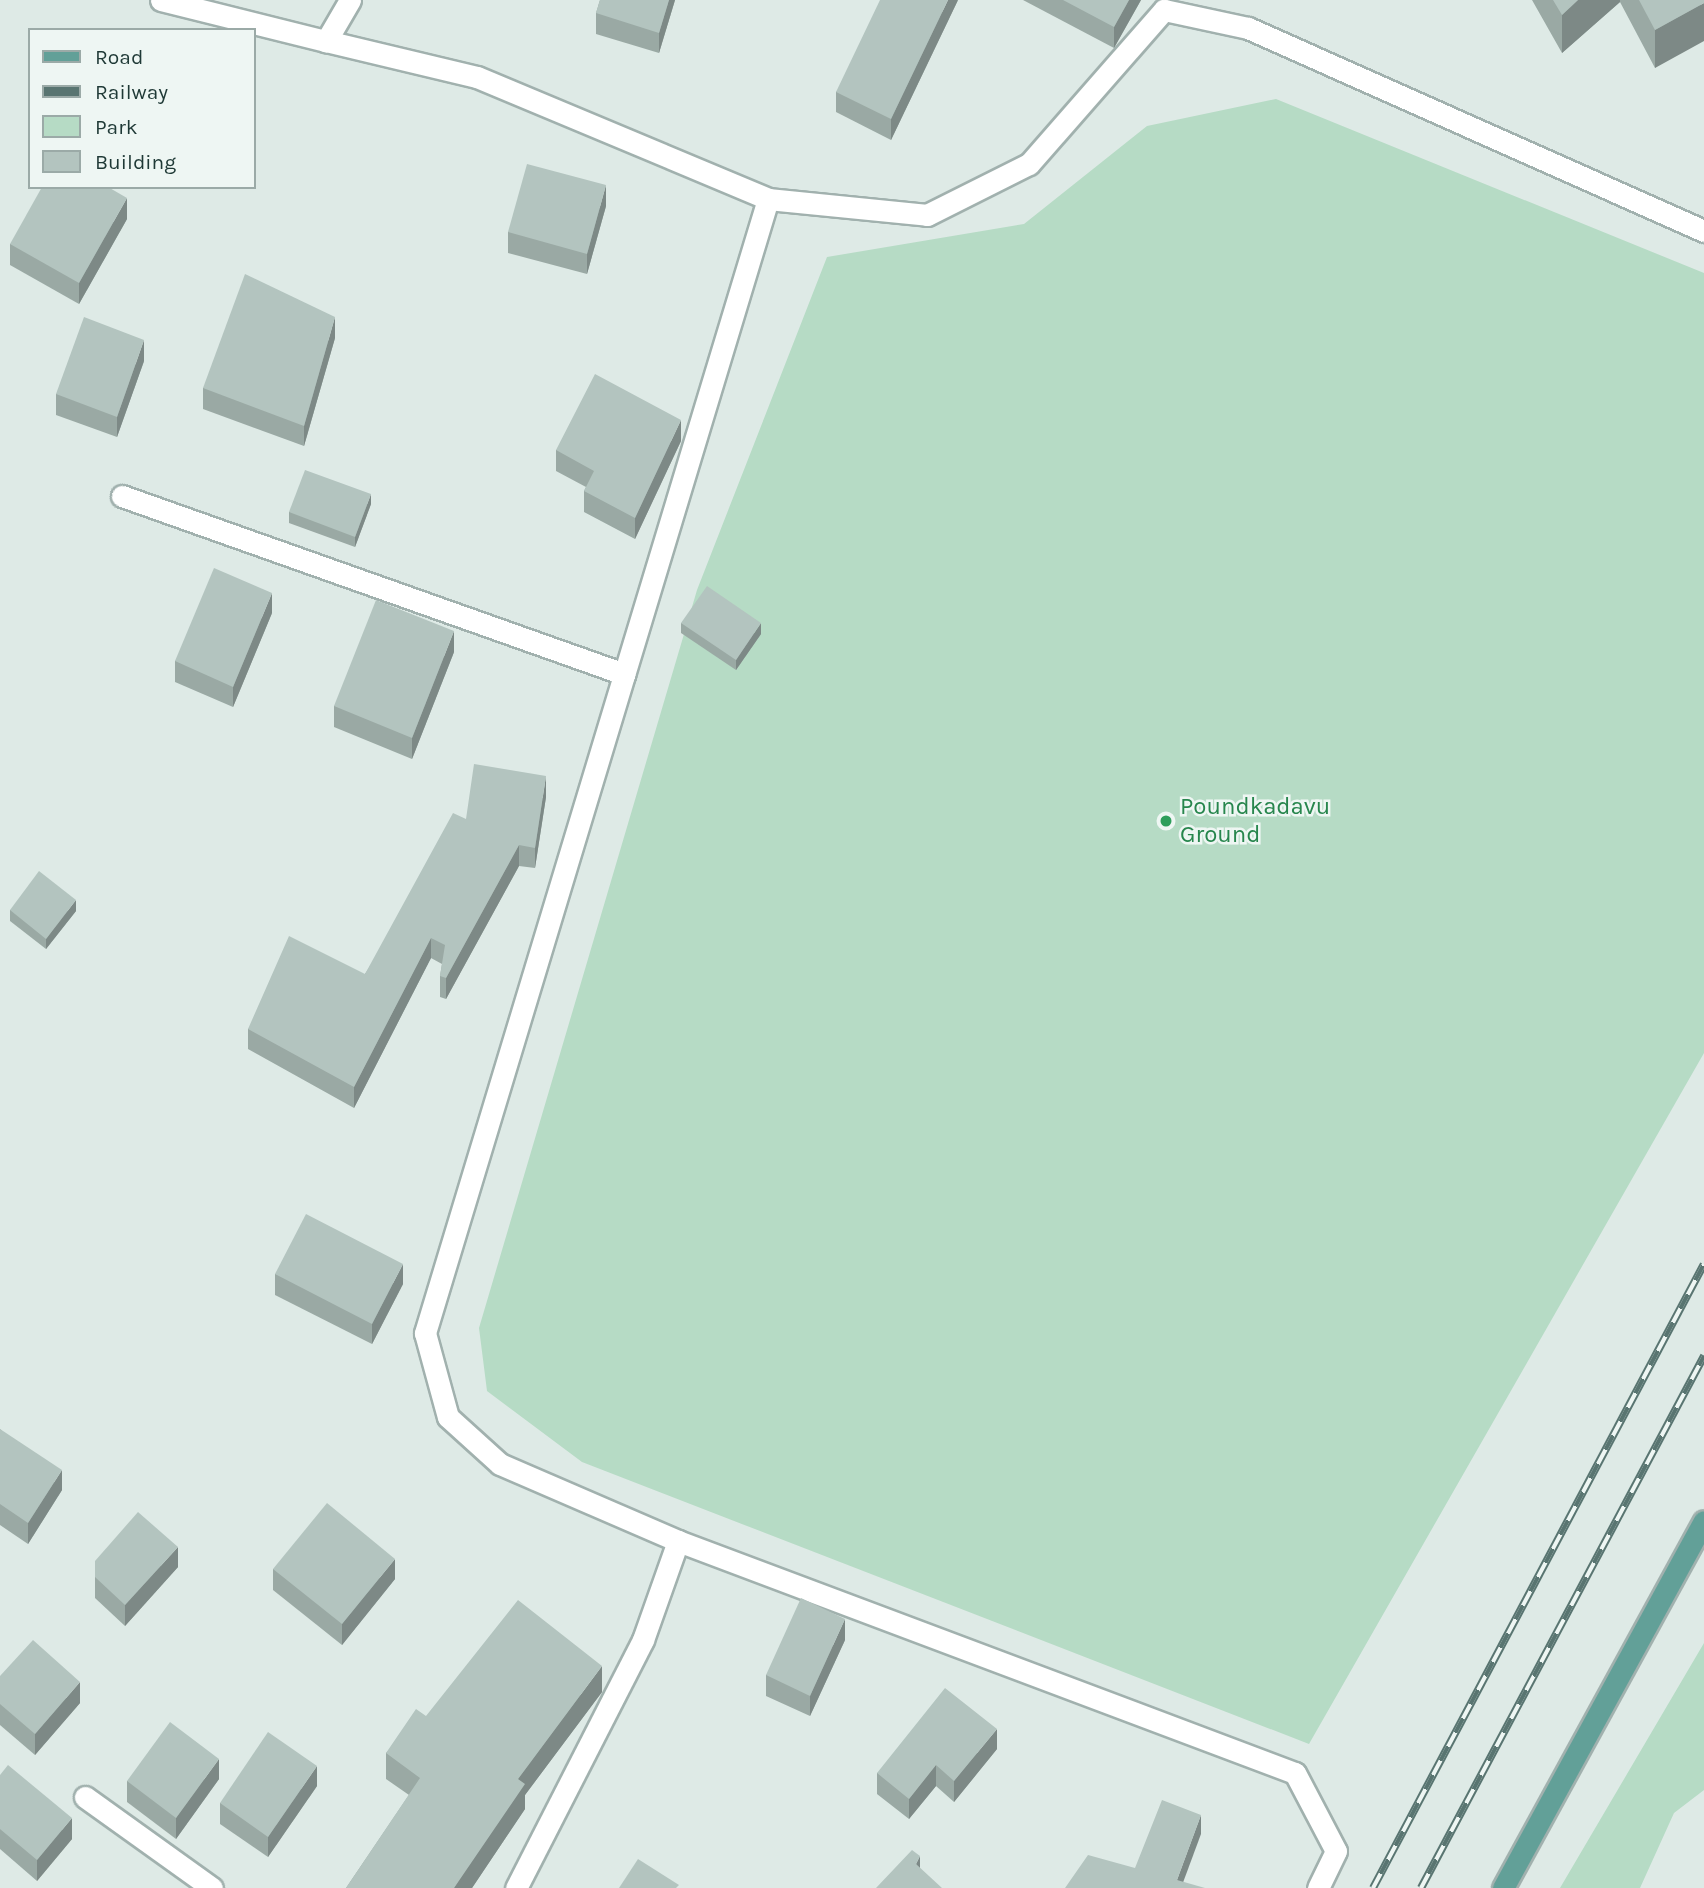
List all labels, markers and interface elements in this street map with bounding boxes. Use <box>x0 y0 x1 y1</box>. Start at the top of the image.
legend <box>28 28 256 189</box>
text: Road <box>95 45 143 69</box>
text: Railway <box>95 80 168 104</box>
text: Park <box>95 115 138 139</box>
text: Building <box>95 150 176 174</box>
place label: Poundkadavu Ground <box>1180 793 1330 849</box>
marker: Poundkadavu Ground <box>1158 813 1174 829</box>

